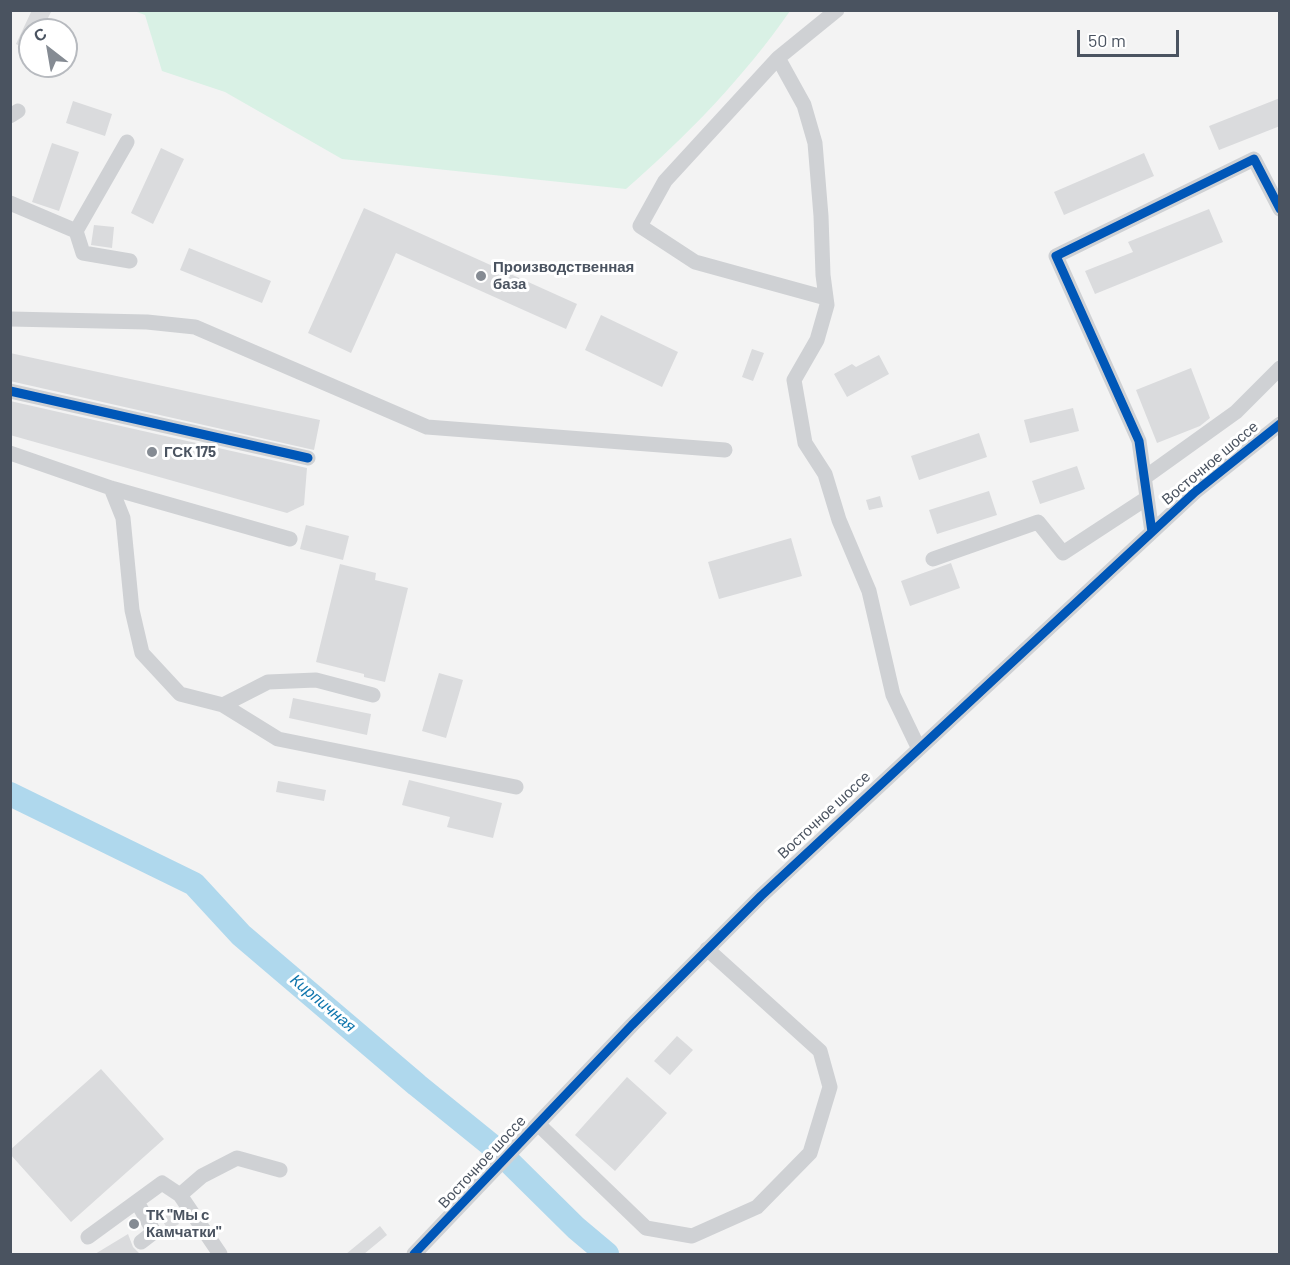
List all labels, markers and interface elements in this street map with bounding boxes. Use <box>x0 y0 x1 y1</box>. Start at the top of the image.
north arrow <box>18 18 78 78</box>
scale bar <box>1080 18 1182 56</box>
text: С <box>30 23 49 45</box>
text: 50 m <box>1088 29 1126 51</box>
place label: Производственная база <box>493 258 634 293</box>
marker: Производственная база <box>474 269 488 283</box>
street label: Восточное шоссе <box>1158 418 1262 508</box>
place label: ГСК 175 <box>164 443 216 461</box>
marker: ГСК 175 <box>145 445 159 459</box>
street label: Восточное шоссе <box>774 767 874 863</box>
water label: Кирпичная <box>286 970 360 1036</box>
street label: Восточное шоссе <box>434 1112 530 1212</box>
place label: ТК "Мы с Камчатки" <box>146 1206 221 1241</box>
marker: ТК "Мы с Камчатки" <box>127 1217 141 1231</box>

